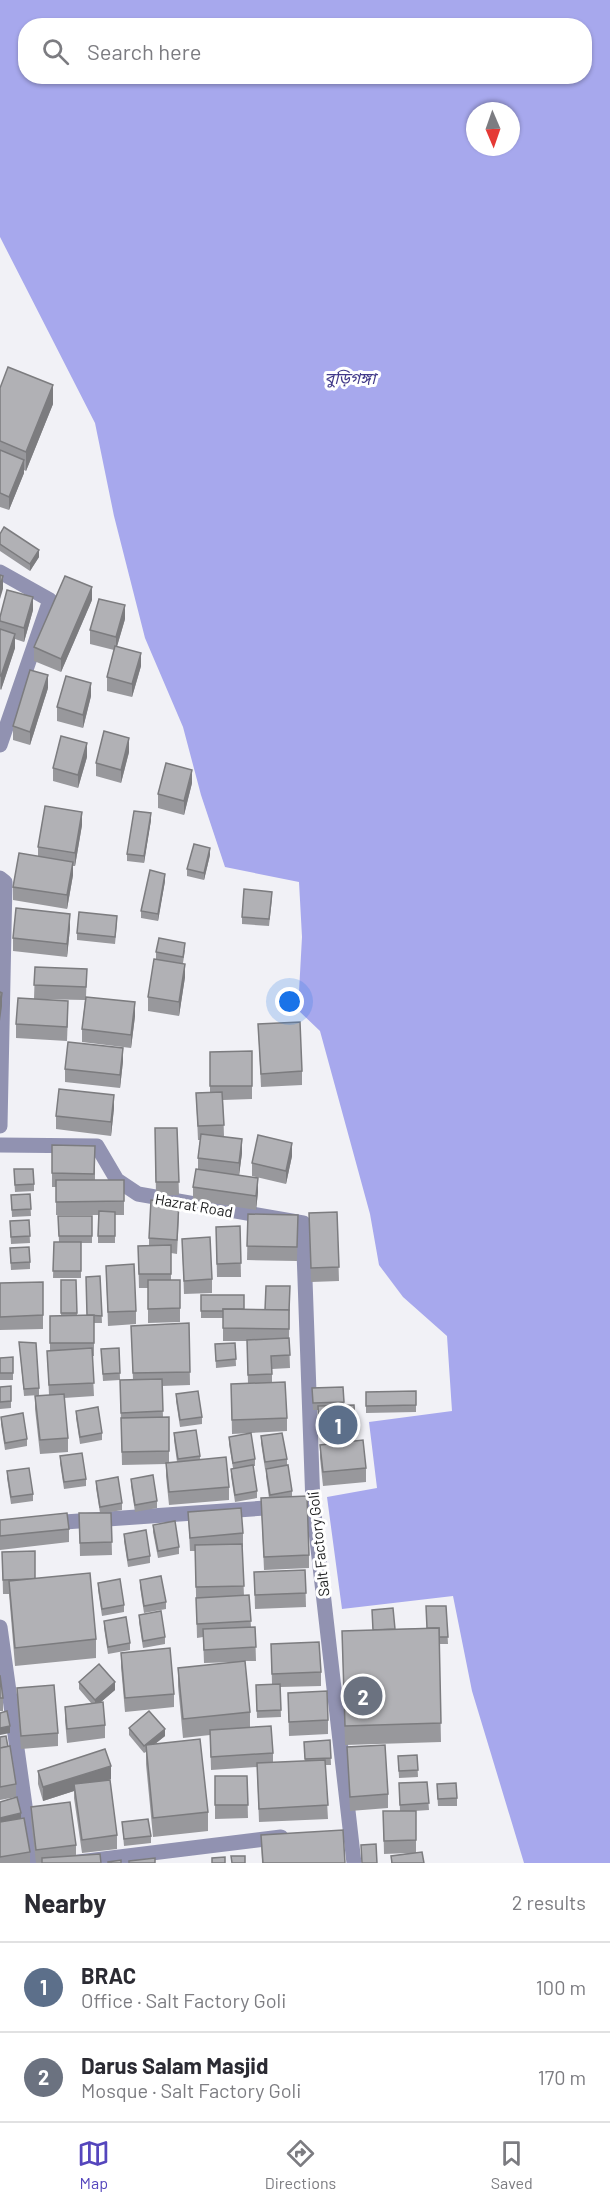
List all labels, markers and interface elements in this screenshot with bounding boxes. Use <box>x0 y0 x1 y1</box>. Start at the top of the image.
search box <box>18 18 592 84</box>
icon: search <box>39 35 72 68</box>
text: Search here <box>87 38 201 64</box>
north arrow <box>466 102 520 156</box>
water label: বুড়িগঙ্গা <box>325 368 378 388</box>
your location <box>275 987 304 1016</box>
street label: Hazrat Road <box>154 1189 234 1221</box>
pin: 1 <box>318 1402 358 1448</box>
street label: Salt Factory Goli <box>304 1491 332 1597</box>
pin: 2 <box>344 1674 382 1718</box>
text: Nearby <box>24 1887 106 1918</box>
text: 2 results <box>512 1890 586 1914</box>
text: BRAC <box>81 1962 136 1988</box>
text: 1 <box>40 1975 47 1999</box>
text: 100 m <box>536 1975 586 1999</box>
text: Office · Salt Factory Goli <box>81 1988 286 2012</box>
text: Darus Salam Masjid <box>81 2052 268 2078</box>
text: 2 <box>38 2065 49 2089</box>
text: 170 m <box>538 2065 586 2089</box>
text: Mosque · Salt Factory Goli <box>81 2078 301 2102</box>
tab: Map <box>77 2137 110 2192</box>
tab: Directions <box>265 2137 336 2192</box>
tab: Saved <box>491 2137 533 2192</box>

